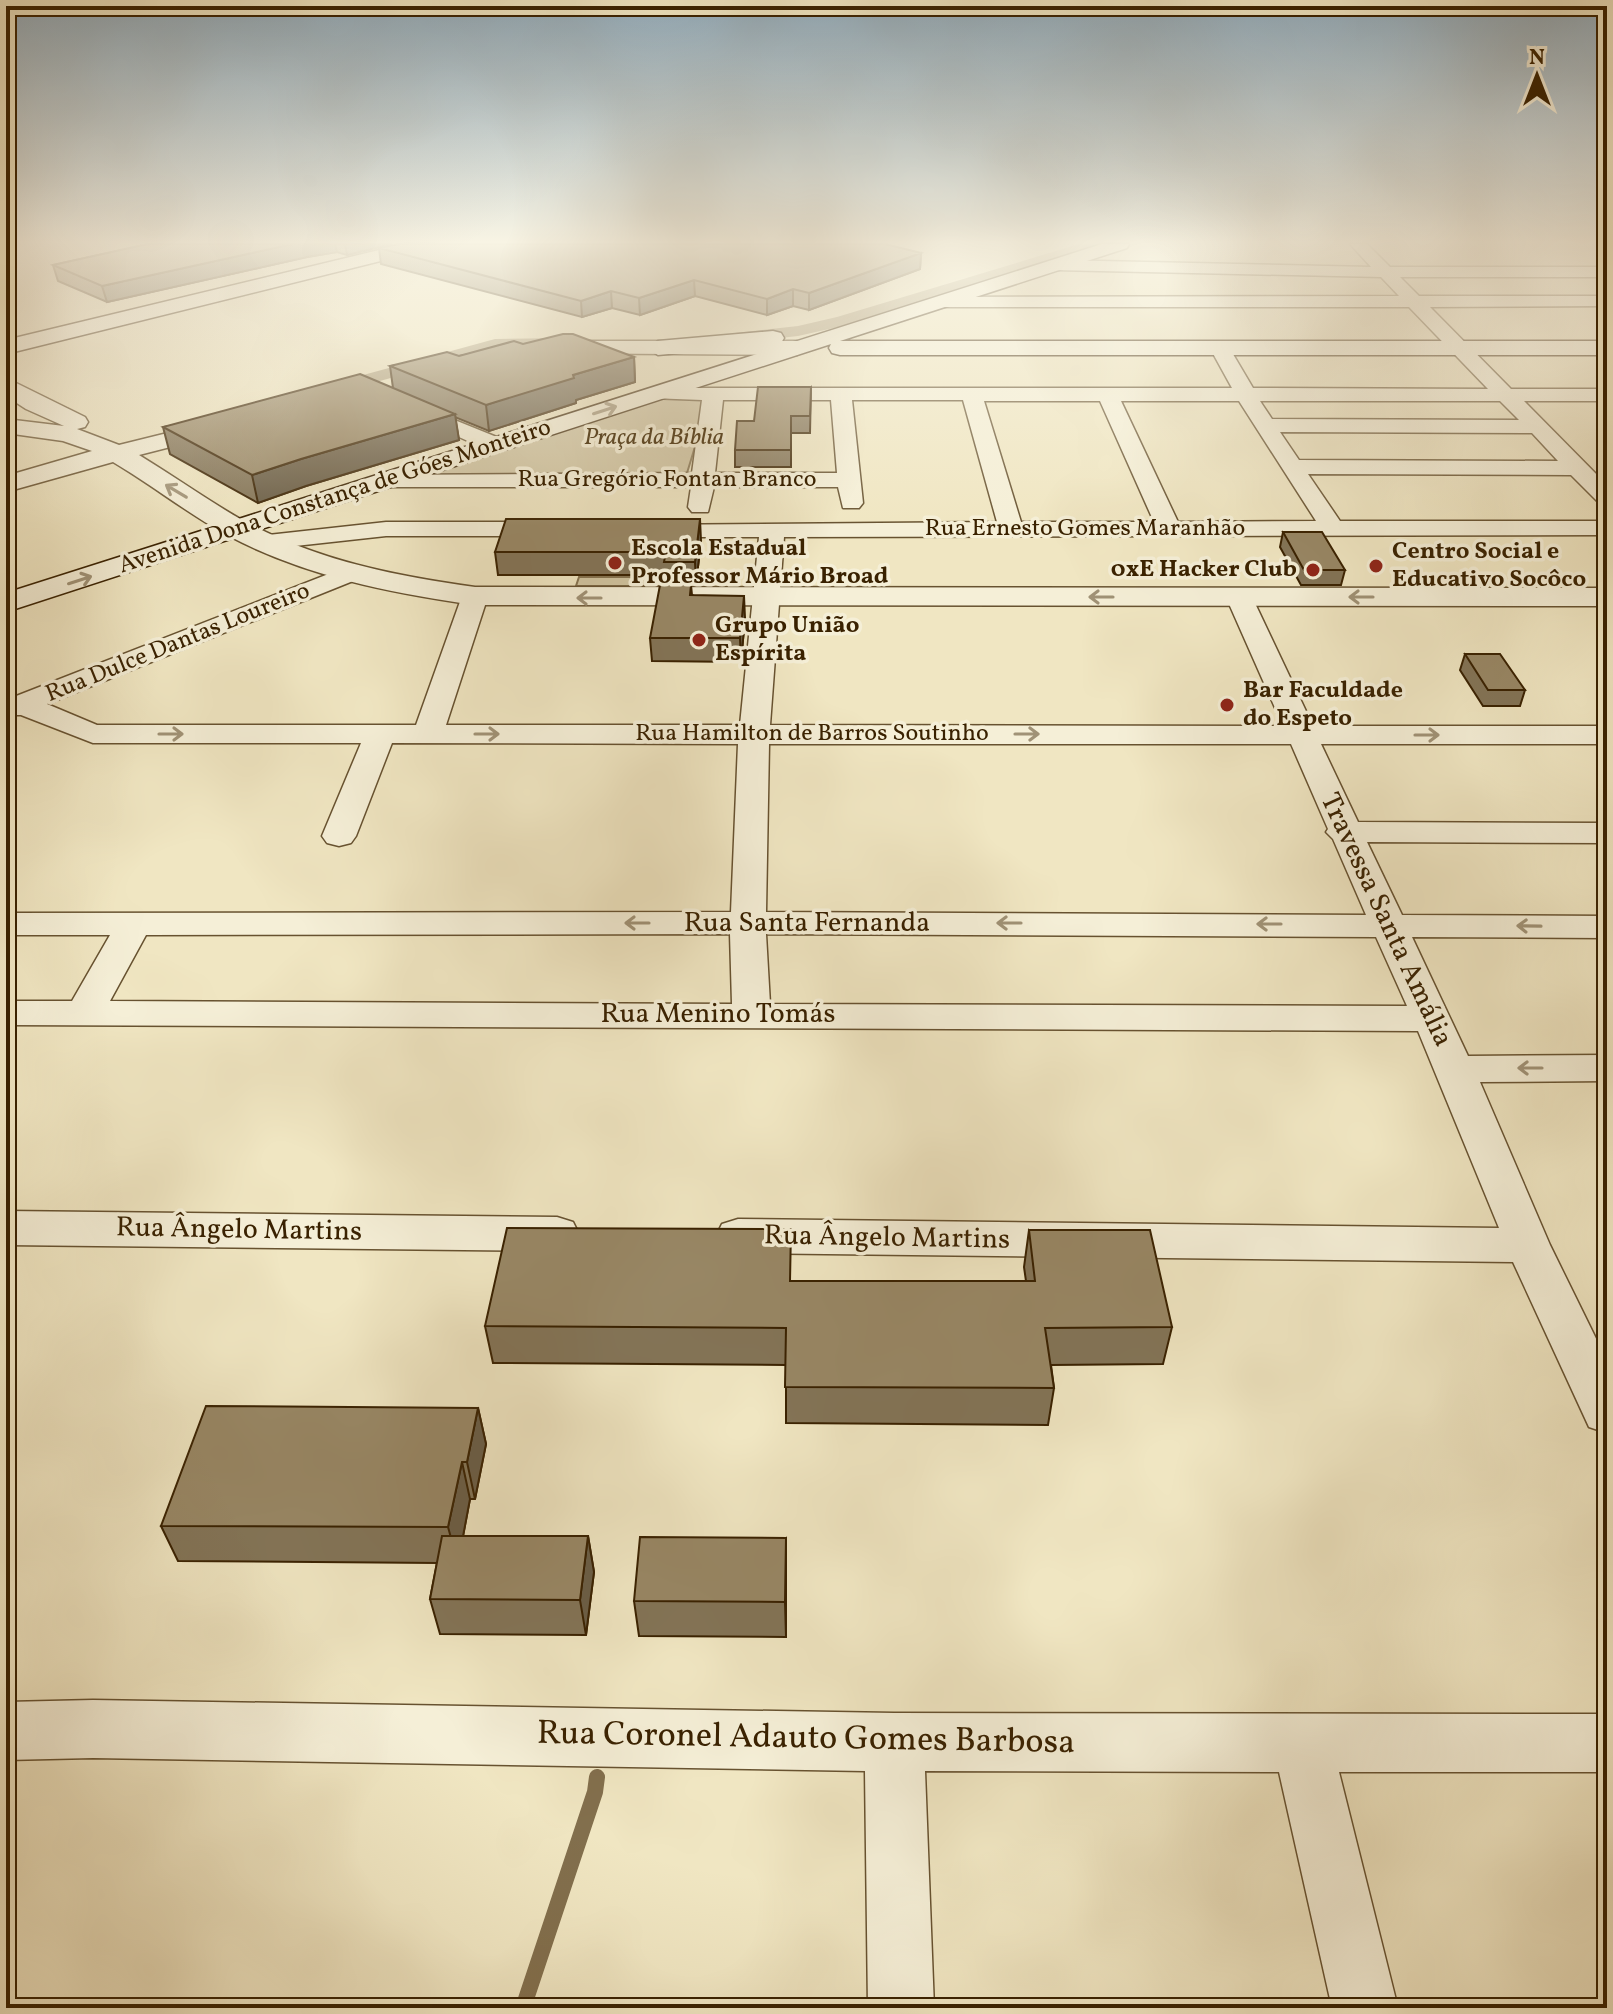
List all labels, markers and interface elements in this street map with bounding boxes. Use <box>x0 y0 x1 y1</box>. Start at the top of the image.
north arrow <box>1497 36 1577 116</box>
text: N <box>1529 43 1545 74</box>
one-way arrow <box>593 402 618 417</box>
street label: Avenida Dona Constança de Góes Monteiro <box>114 411 556 583</box>
park label: Praça da Bíblia <box>584 421 724 455</box>
street label: Rua Gregório Fontan Branco <box>517 463 817 497</box>
one-way arrow <box>165 483 188 499</box>
street label: Rua Ernesto Gomes Maranhão <box>925 512 1245 546</box>
place label: Escola Estadual Professor Mário Broad <box>631 532 889 594</box>
place label: Centro Social e Educativo Socôco <box>1392 535 1586 597</box>
place label: 0xE Hacker Club <box>1111 553 1297 587</box>
marker: Escola Estadual Professor Mário Broad <box>606 554 624 572</box>
marker: Centro Social e Educativo Socôco <box>1367 557 1385 575</box>
marker: 0xE Hacker Club <box>1304 561 1322 579</box>
one-way arrow <box>68 571 93 586</box>
street label: Rua Dulce Dantas Loureiro <box>41 574 315 712</box>
one-way arrow <box>1088 589 1115 605</box>
one-way arrow <box>1348 589 1375 605</box>
one-way arrow <box>576 590 603 606</box>
place label: Grupo União Espírita <box>715 609 859 671</box>
marker: Grupo União Espírita <box>690 631 708 649</box>
place label: Bar Faculdade do Espeto <box>1243 674 1403 736</box>
marker: Bar Faculdade do Espeto <box>1218 696 1236 714</box>
street label: Rua Hamilton de Barros Soutinho <box>635 717 989 751</box>
one-way arrow <box>157 726 184 742</box>
one-way arrow <box>473 726 500 742</box>
one-way arrow <box>1013 726 1040 742</box>
one-way arrow <box>1413 727 1440 743</box>
street label: Travessa Santa Amália <box>1310 787 1462 1053</box>
street label: Rua Santa Fernanda <box>684 904 930 943</box>
one-way arrow <box>624 915 651 931</box>
one-way arrow <box>996 915 1023 931</box>
one-way arrow <box>1256 916 1283 932</box>
one-way arrow <box>1516 918 1543 934</box>
street label: Rua Menino Tomás <box>601 995 835 1034</box>
one-way arrow <box>1517 1060 1544 1076</box>
street label: Rua Ângelo Martins <box>116 1208 362 1252</box>
street label: Rua Ângelo Martins <box>764 1216 1010 1260</box>
street label: Rua Coronel Adauto Gomes Barbosa <box>537 1711 1075 1767</box>

